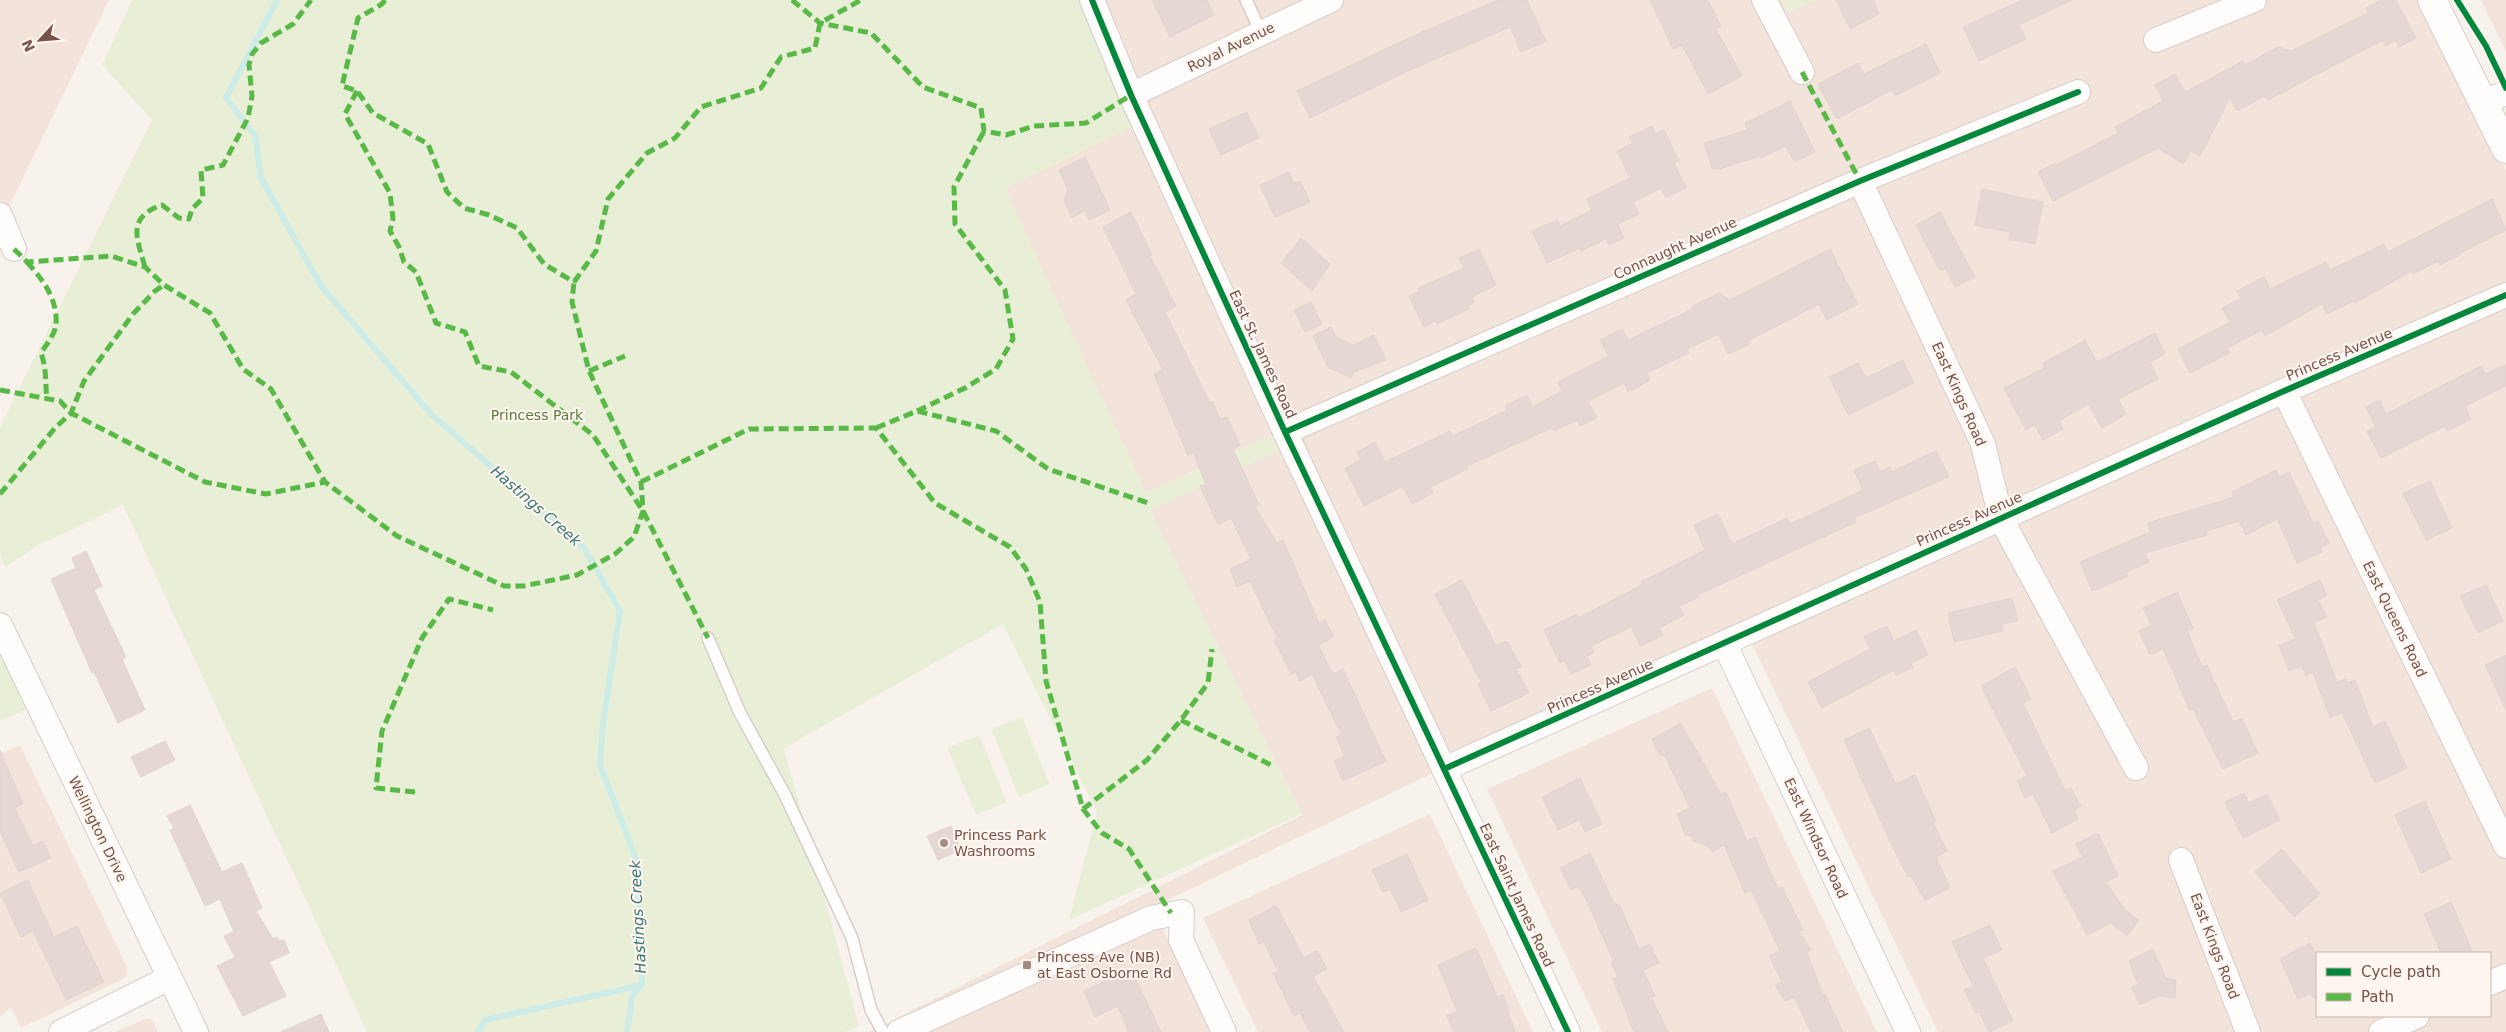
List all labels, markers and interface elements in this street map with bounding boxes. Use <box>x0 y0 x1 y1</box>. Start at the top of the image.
north arrow <box>15 15 65 65</box>
street label: Royal Avenue <box>1185 19 1277 75</box>
text: N <box>19 37 38 54</box>
street label: Connaught Avenue <box>1611 214 1739 282</box>
street label: East St. James Road <box>1226 287 1300 421</box>
street label: Princess Avenue <box>2283 324 2395 384</box>
street label: East Kings Road <box>1929 339 1989 449</box>
park label: Princess Park <box>491 407 584 423</box>
water label: Hastings Creek <box>487 462 586 551</box>
street label: Princess Avenue <box>1914 488 2024 550</box>
street label: East Queens Road <box>2360 558 2430 680</box>
street label: Princess Avenue <box>1545 655 1655 717</box>
street label: Wellington Drive <box>65 773 131 885</box>
street label: East Windsor Road <box>1781 775 1851 901</box>
street label: East Saint James Road <box>1477 821 1557 969</box>
place label: Princess Park Washrooms <box>954 827 1047 859</box>
marker: Princess Park Washrooms <box>938 837 950 849</box>
water label: Hastings Creek <box>626 858 650 974</box>
street label: East Kings Road <box>2187 891 2243 1001</box>
place label: Princess Ave (NB) at East Osborne Rd <box>1037 949 1172 981</box>
legend <box>2316 952 2491 1017</box>
marker: Princess Ave (NB) at East Osborne Rd <box>1021 959 1033 971</box>
text: Cycle path <box>2361 963 2441 981</box>
text: Path <box>2361 988 2394 1006</box>

